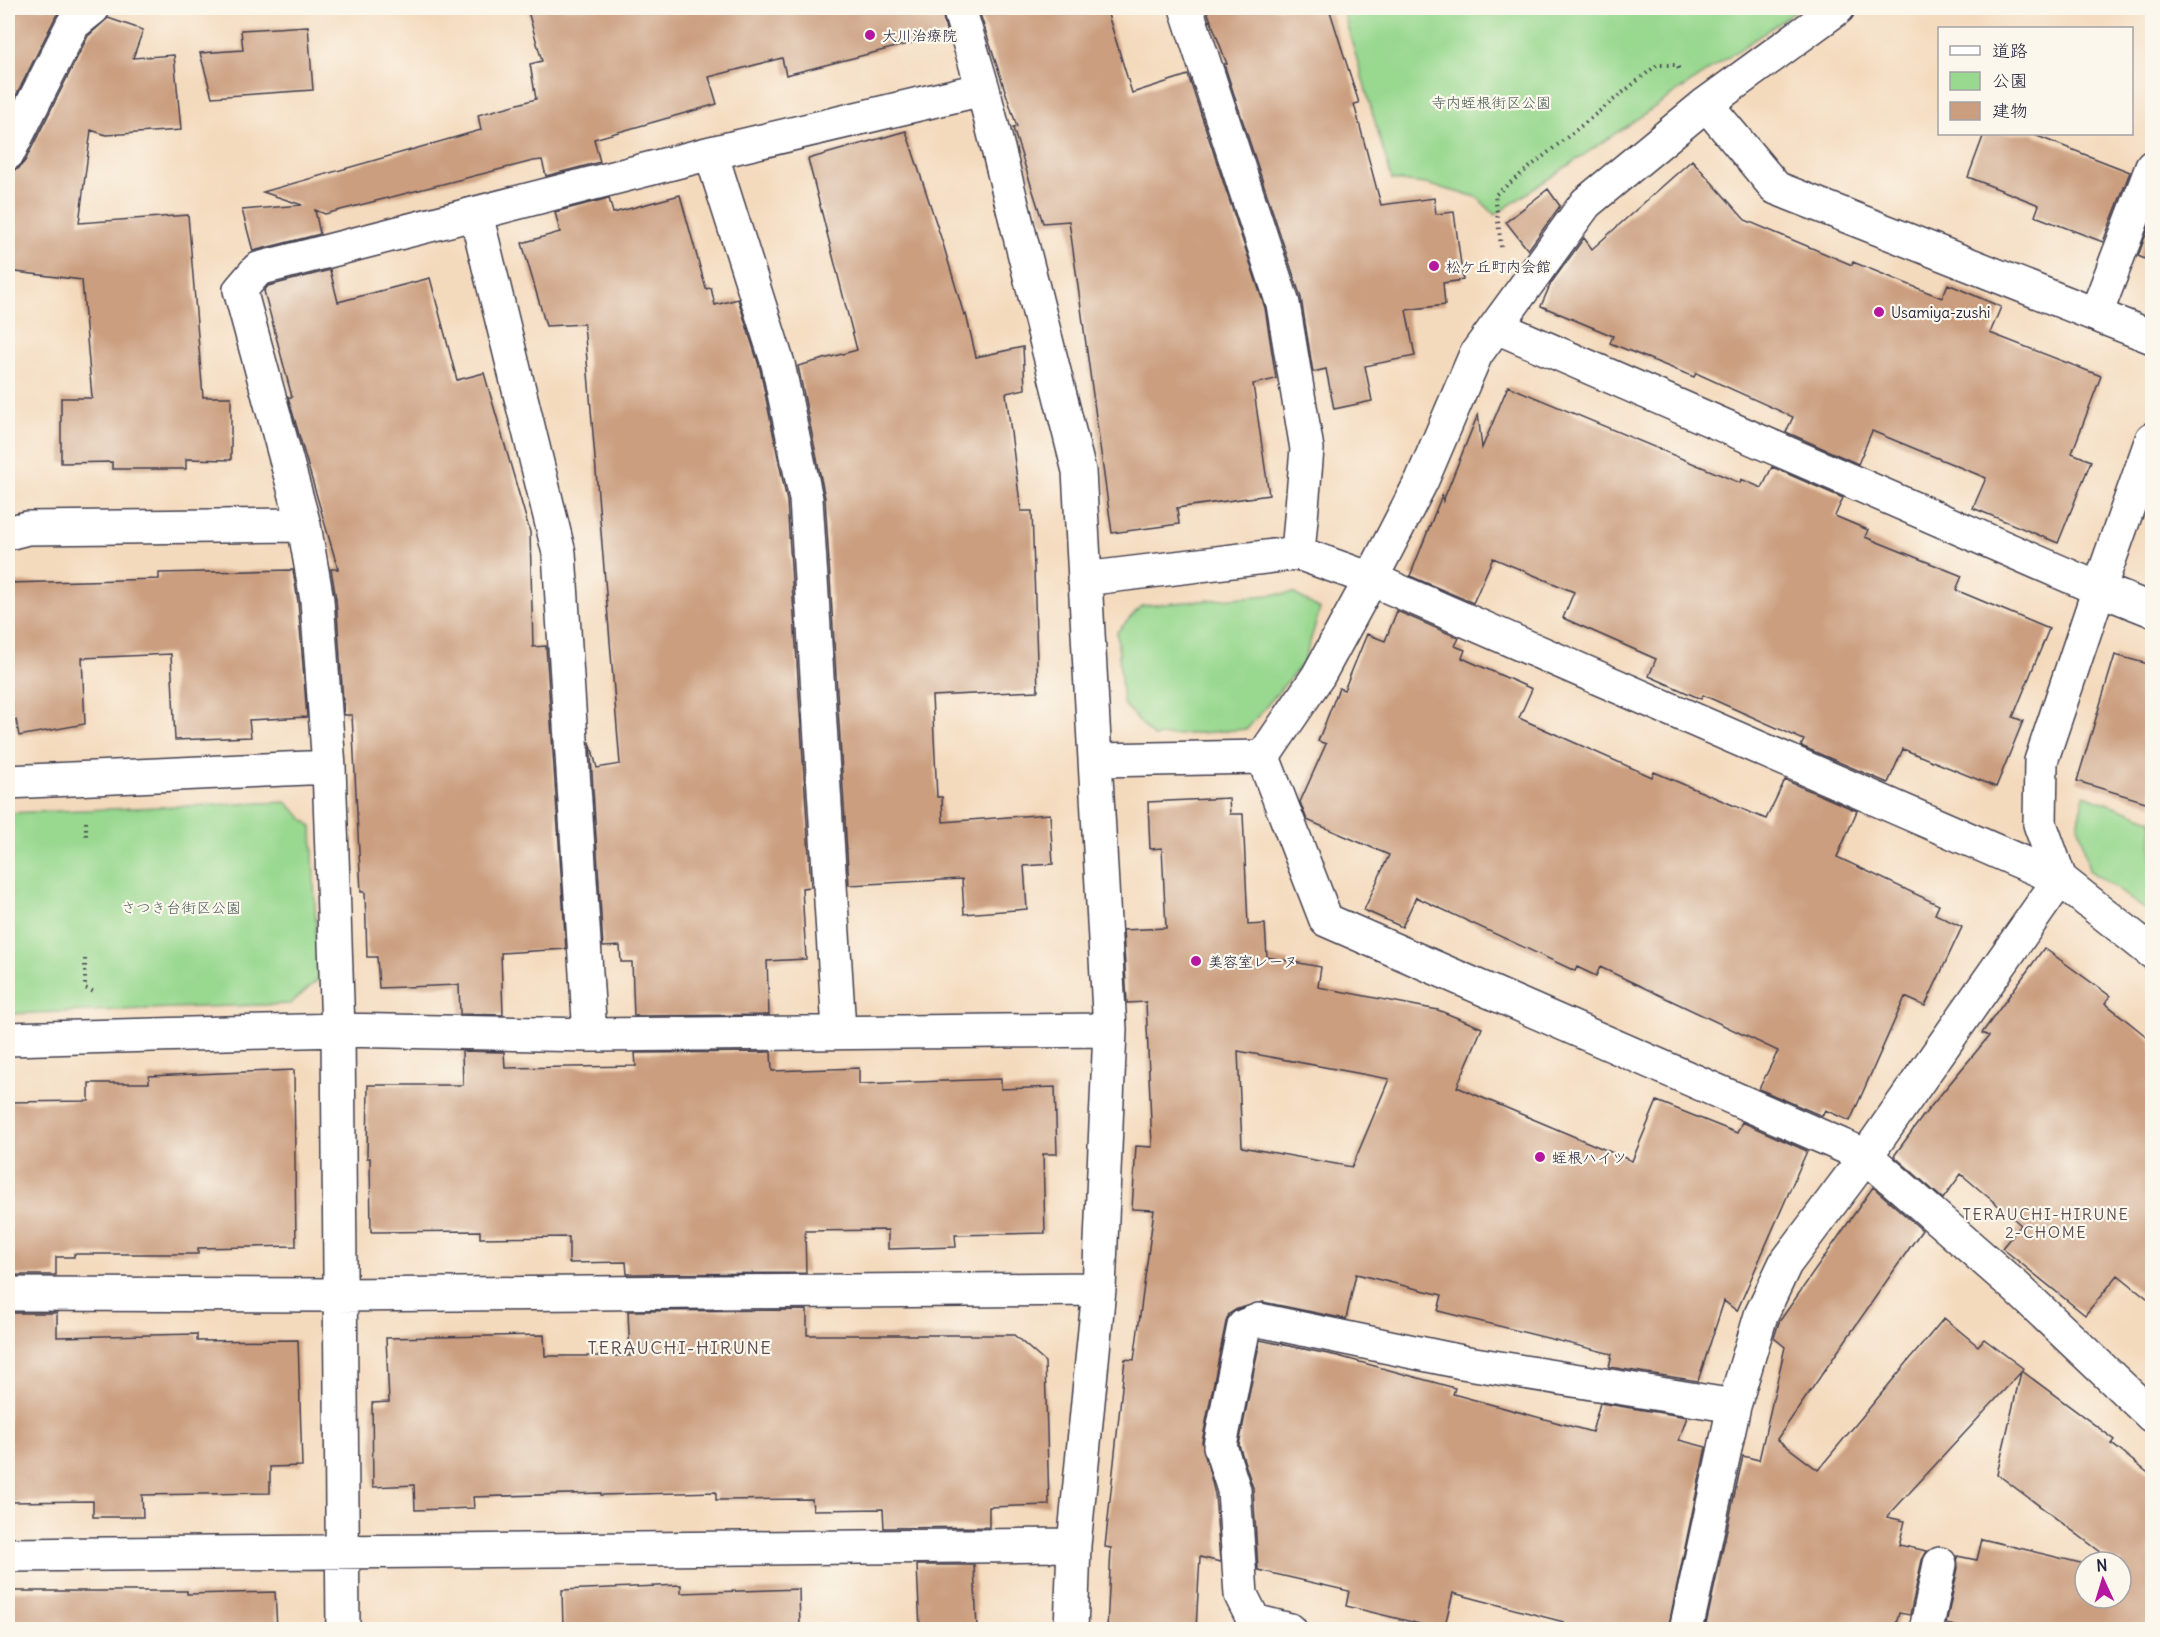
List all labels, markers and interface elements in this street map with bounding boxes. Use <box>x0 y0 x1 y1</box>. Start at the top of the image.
place label: 大川治療院 <box>882 26 957 45</box>
legend <box>1938 27 2133 135</box>
marker: 大川治療院 <box>863 28 877 42</box>
text: 道路 <box>1992 39 2028 62</box>
text: 公園 <box>1992 69 2028 92</box>
park label: 寺内蛭根街区公園 <box>1431 93 1551 112</box>
text: 建物 <box>1992 99 2028 122</box>
place label: 松ケ丘町内会館 <box>1446 257 1551 276</box>
marker: 松ケ丘町内会館 <box>1427 259 1441 273</box>
place label: Usamiya-zushi <box>1891 303 1990 322</box>
marker: Usamiya-zushi <box>1872 305 1886 319</box>
park label: さつき台街区公園 <box>121 898 241 917</box>
place label: 美容室レーヌ <box>1208 952 1298 971</box>
marker: 美容室レーヌ <box>1189 954 1203 968</box>
place label: 蛭根ハイツ <box>1552 1148 1627 1167</box>
marker: 蛭根ハイツ <box>1533 1150 1547 1164</box>
district label: TERAUCHI-HIRUNE 2-CHOME <box>1963 1204 2129 1242</box>
district label: TERAUCHI-HIRUNE <box>588 1336 772 1359</box>
north arrow <box>2073 1550 2133 1610</box>
text: N <box>2096 1555 2108 1575</box>

